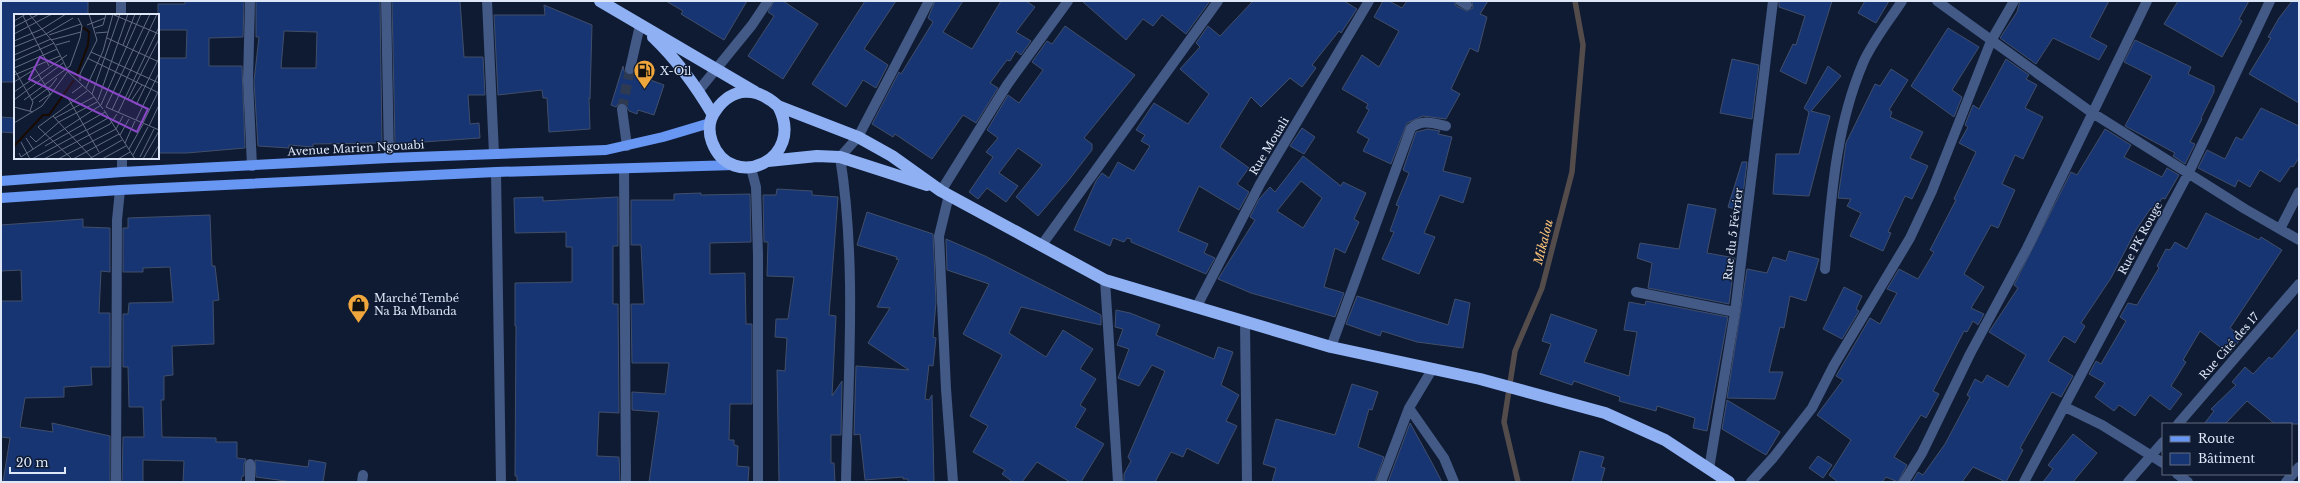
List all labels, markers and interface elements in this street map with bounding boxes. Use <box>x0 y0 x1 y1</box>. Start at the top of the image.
inset map <box>14 14 159 159</box>
fuel station icon: X-Oil <box>631 58 657 91</box>
place label: X-Oil <box>660 64 692 78</box>
street label: Rue Mouali <box>1246 114 1292 178</box>
street label: Avenue Marien Ngouabi <box>286 137 425 159</box>
street label: Rue du 5 Février <box>1720 186 1746 281</box>
street label: Rue PK Rouge <box>2115 199 2165 277</box>
water label: Mikalou <box>1530 218 1556 267</box>
shop icon: Marché Tembé Na Ba Mbanda <box>346 291 372 324</box>
place label: Marché Tembé Na Ba Mbanda <box>374 291 459 318</box>
street label: Rue Cité des 17 <box>2196 309 2262 382</box>
legend <box>2162 423 2292 475</box>
text: Route <box>2198 431 2235 446</box>
scale bar <box>10 449 65 475</box>
text: Bâtiment <box>2198 451 2256 466</box>
text: 20 m <box>16 455 48 470</box>

